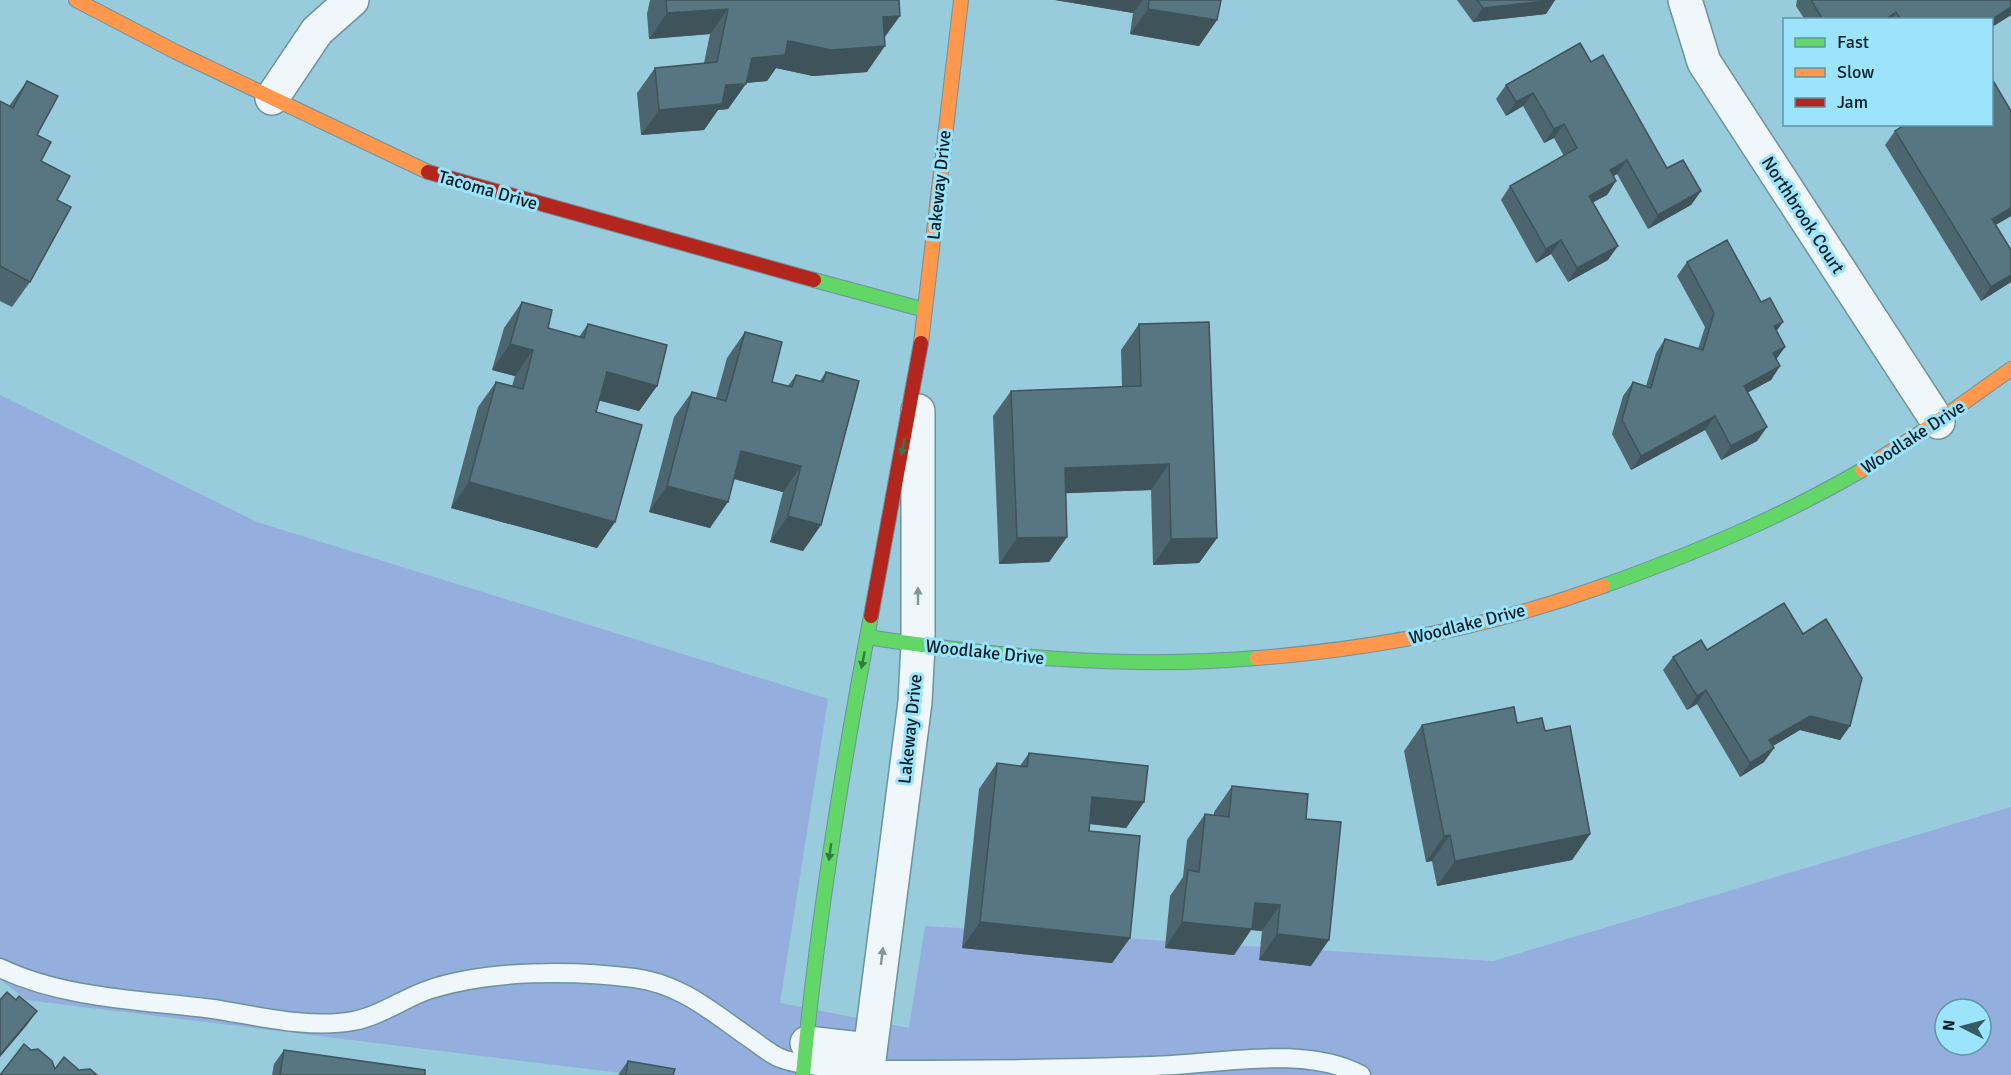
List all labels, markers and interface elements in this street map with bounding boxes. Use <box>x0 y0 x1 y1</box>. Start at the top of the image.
legend <box>1783 18 1993 126</box>
text: Fast <box>1837 31 1869 53</box>
text: Slow <box>1837 61 1874 83</box>
text: Jam <box>1837 91 1868 113</box>
street label: Lakeway Drive <box>922 129 956 241</box>
street label: Northbrook Court <box>1757 152 1849 278</box>
street label: Tacoma Drive <box>436 165 540 215</box>
street label: Woodlake Drive <box>1857 395 1969 479</box>
one-way arrow <box>898 438 907 457</box>
one-way arrow <box>913 586 923 605</box>
street label: Woodlake Drive <box>1407 599 1527 649</box>
street label: Woodlake Drive <box>925 635 1045 669</box>
one-way arrow <box>858 650 867 669</box>
street label: Lakeway Drive <box>893 673 927 785</box>
one-way arrow <box>826 842 835 861</box>
one-way arrow <box>877 947 886 966</box>
north arrow <box>1933 997 1993 1057</box>
text: N <box>1939 1019 1960 1032</box>

